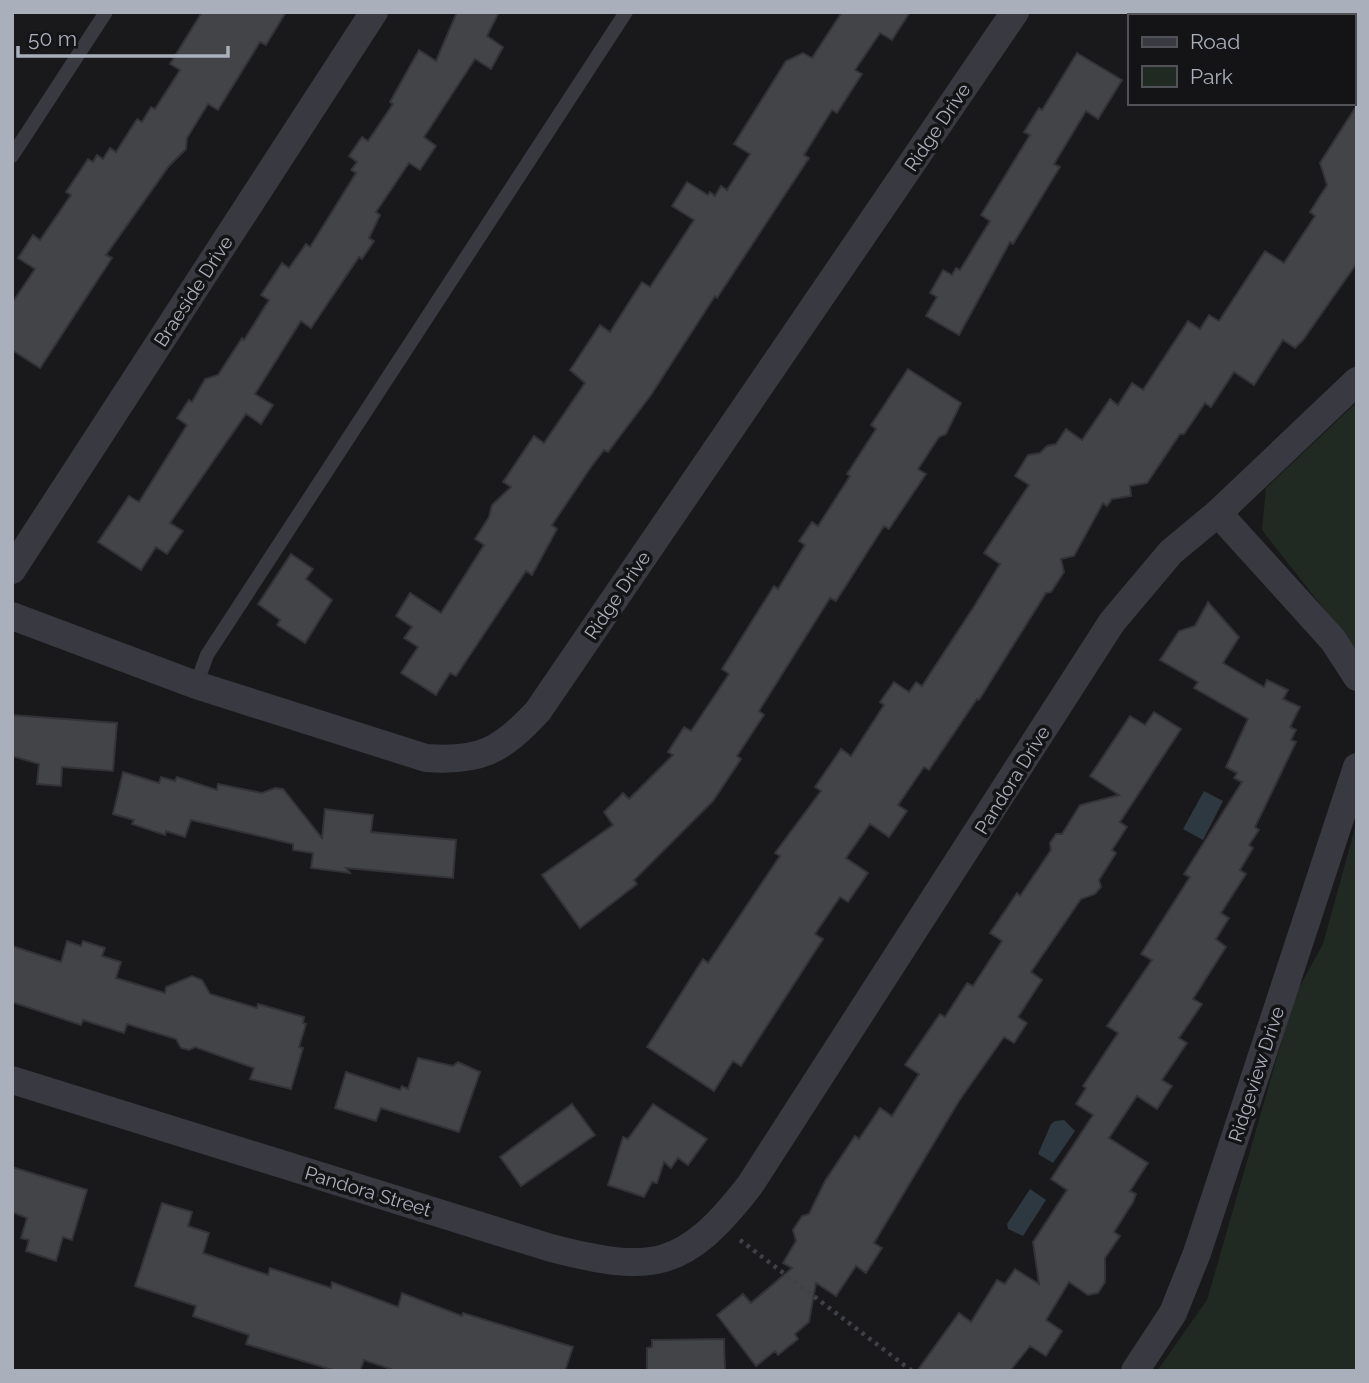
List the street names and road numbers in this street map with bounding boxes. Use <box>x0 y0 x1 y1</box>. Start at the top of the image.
street label: Ridge Drive <box>900 79 974 175</box>
street label: Braeside Drive <box>149 232 237 350</box>
street label: Ridge Drive <box>580 547 654 643</box>
street label: Pandora Drive <box>970 722 1054 838</box>
street label: Ridgeview Drive <box>1224 1003 1288 1145</box>
street label: Pandora Street <box>302 1161 434 1221</box>

